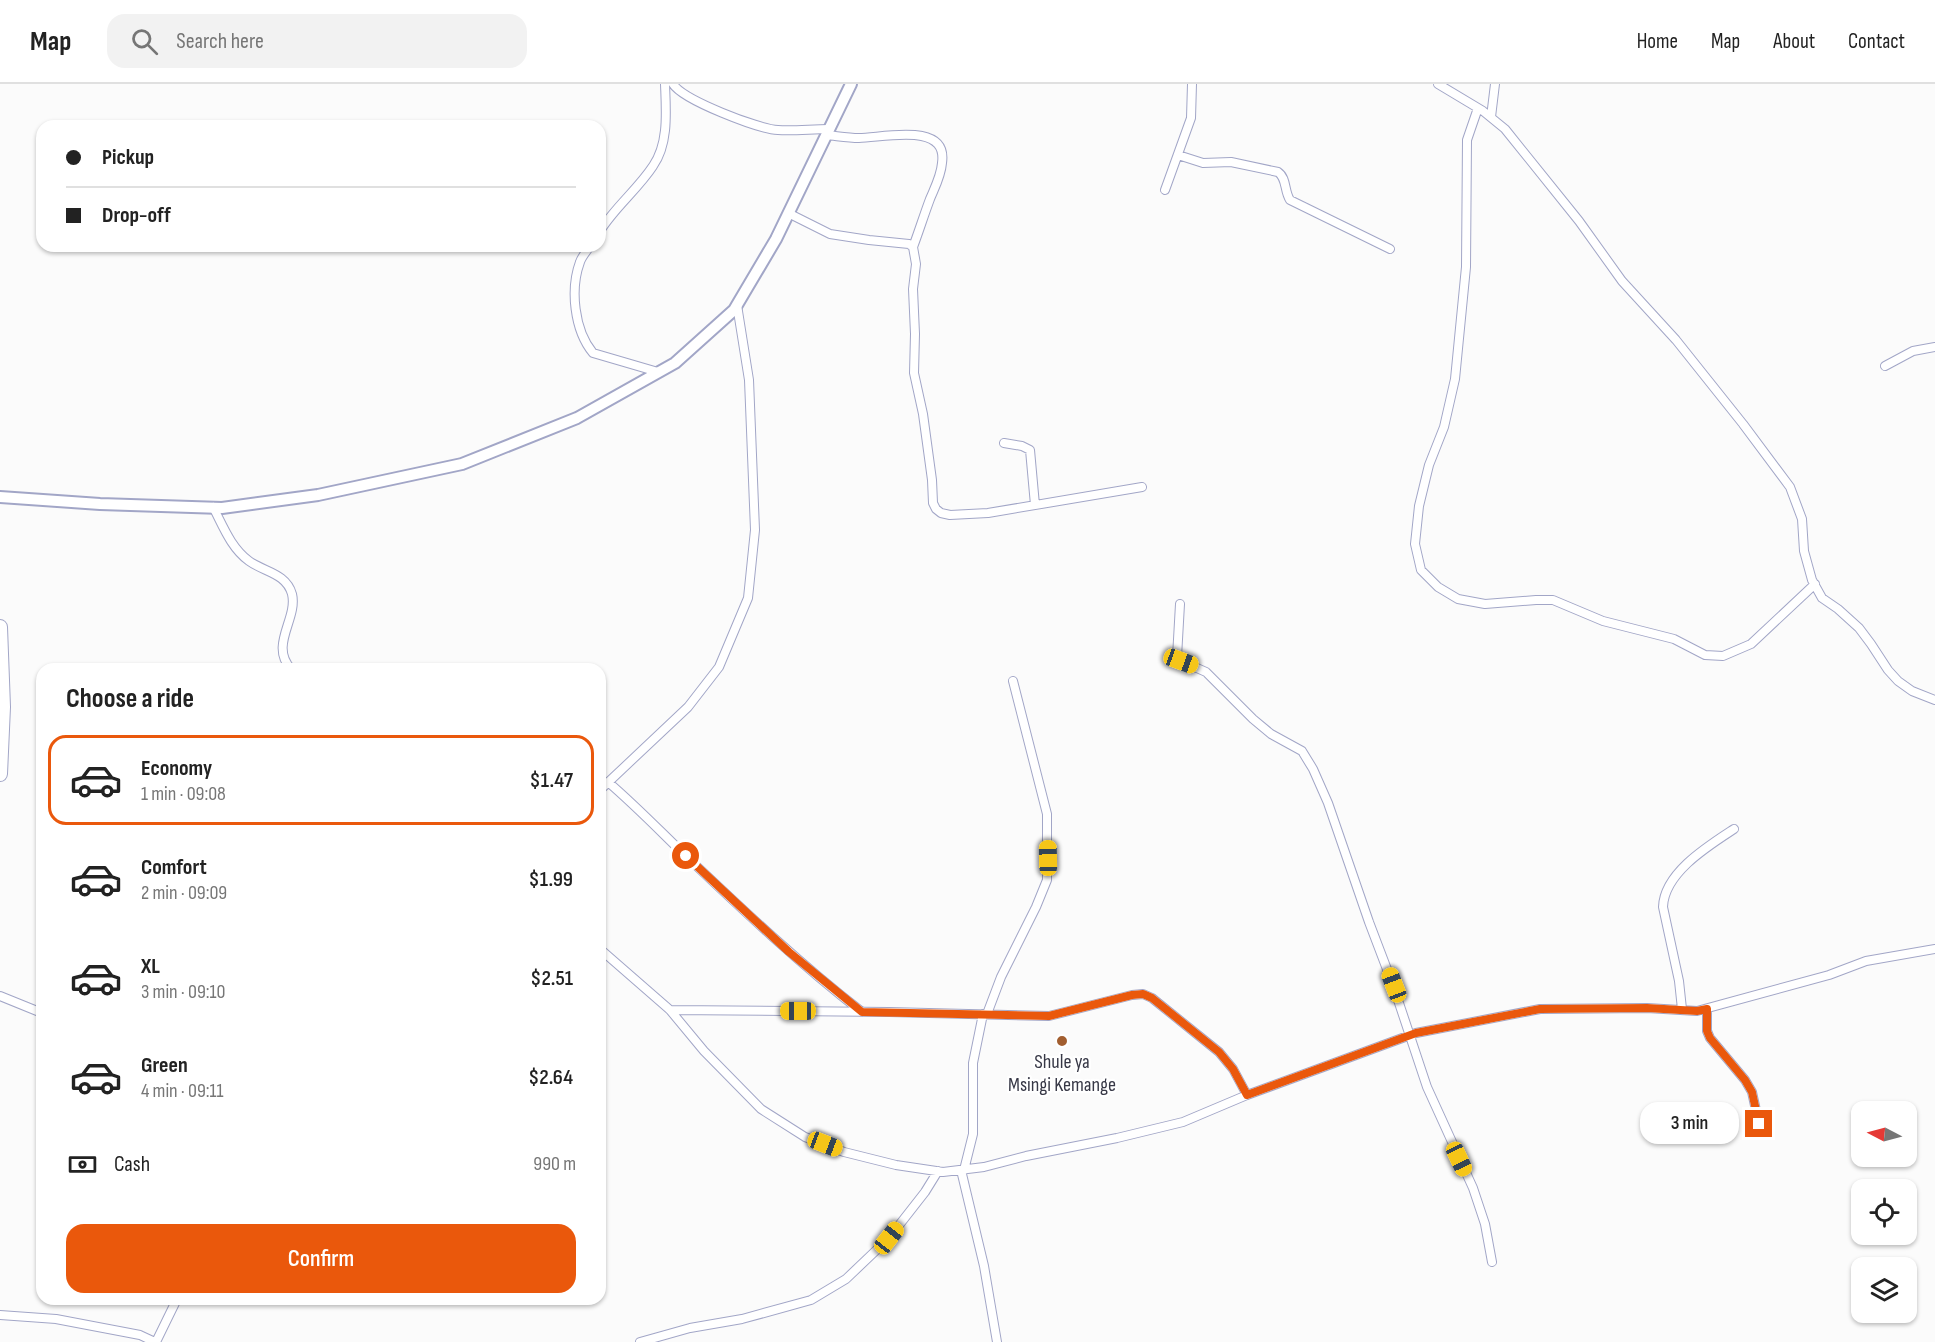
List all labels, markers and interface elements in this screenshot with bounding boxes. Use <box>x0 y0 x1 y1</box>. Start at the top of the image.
search box <box>107 14 527 68</box>
text: Map <box>30 25 71 58</box>
icon: search <box>128 25 161 58</box>
text: Search here <box>176 28 264 55</box>
text: Home <box>1637 29 1678 54</box>
text: Map <box>1711 29 1740 54</box>
text: About <box>1773 29 1815 54</box>
text: Contact <box>1848 29 1905 54</box>
text: Pickup <box>102 144 154 171</box>
text: Drop-off <box>102 202 171 229</box>
car <box>1161 646 1201 676</box>
text: Choose a ride <box>66 683 194 715</box>
icon: car <box>69 753 123 807</box>
text: Economy <box>141 755 212 782</box>
text: $1.47 <box>530 767 573 794</box>
text: 1 min · 09:08 <box>141 782 226 806</box>
car <box>1039 840 1057 876</box>
route start <box>672 842 699 869</box>
icon: car <box>69 852 123 906</box>
text: Comfort <box>141 854 207 881</box>
text: $1.99 <box>529 866 573 893</box>
text: 2 min · 09:09 <box>141 881 227 905</box>
icon: car <box>69 951 123 1005</box>
text: XL <box>141 953 160 980</box>
text: $2.51 <box>530 965 573 992</box>
car <box>1379 965 1409 1005</box>
text: 3 min · 09:10 <box>141 980 226 1004</box>
car <box>780 1002 816 1020</box>
marker: Shule ya Msingi Kemange <box>1055 1034 1069 1048</box>
icon: car <box>69 1050 123 1104</box>
place label: Shule ya Msingi Kemange <box>1008 1050 1116 1097</box>
text: Green <box>141 1052 188 1079</box>
text: $2.64 <box>528 1064 573 1091</box>
text: 4 min · 09:11 <box>141 1079 224 1103</box>
north arrow <box>1851 1101 1917 1167</box>
map controls <box>1851 1101 1917 1323</box>
callout: 3 min <box>1639 1103 1738 1145</box>
route end <box>1745 1110 1772 1137</box>
text: 3 min <box>1671 1111 1708 1135</box>
car <box>805 1129 845 1159</box>
car <box>1443 1139 1475 1179</box>
icon: cash <box>66 1148 99 1181</box>
text: Cash <box>114 1151 150 1178</box>
text: 990 m <box>533 1152 576 1176</box>
button: locate <box>1851 1179 1917 1245</box>
car <box>871 1218 907 1258</box>
button: Confirm <box>66 1224 576 1293</box>
button: layers <box>1851 1257 1917 1323</box>

